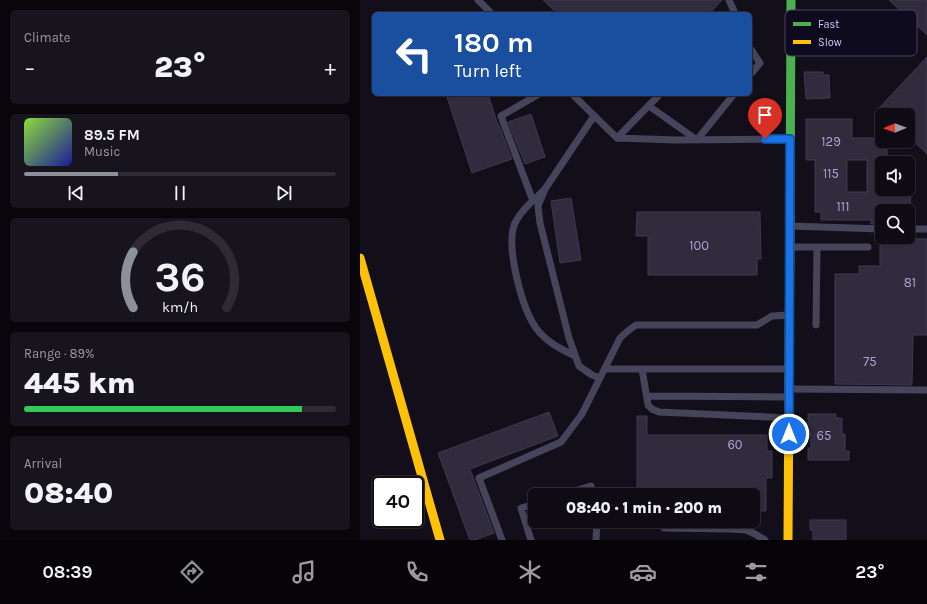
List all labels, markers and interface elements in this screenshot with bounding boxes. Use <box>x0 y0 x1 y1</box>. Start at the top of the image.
legend <box>785 10 917 56</box>
text: Fast <box>818 18 839 31</box>
text: 180 m <box>454 26 533 59</box>
icon: left <box>388 28 440 80</box>
text: Climate <box>24 30 70 45</box>
text: Slow <box>818 36 842 49</box>
text: 23° <box>154 49 206 85</box>
text: − <box>24 55 36 81</box>
text: + <box>324 55 336 81</box>
text: Turn left <box>454 60 522 82</box>
pin <box>748 98 782 139</box>
icon: arrive <box>754 104 776 126</box>
north arrow <box>875 108 915 148</box>
map controls <box>875 108 915 244</box>
text: 89.5 FM <box>84 126 140 144</box>
house number: 129 <box>821 134 841 149</box>
text: Music <box>84 144 120 159</box>
button: sound <box>875 156 915 196</box>
house number: 115 <box>823 166 839 181</box>
icon: previous <box>65 182 87 204</box>
icon: pause <box>169 182 191 204</box>
icon: next <box>273 182 295 204</box>
house number: 111 <box>837 199 849 214</box>
button: search <box>875 204 915 244</box>
house number: 100 <box>689 238 709 253</box>
text: 36 <box>154 253 206 301</box>
house number: 81 <box>904 275 916 290</box>
text: km/h <box>162 299 198 316</box>
text: Range · 89% <box>24 346 94 361</box>
house number: 75 <box>863 354 877 369</box>
text: 445 km <box>24 365 136 401</box>
position arrow <box>768 413 810 455</box>
house number: 65 <box>817 428 831 443</box>
house number: 60 <box>727 437 743 452</box>
text: Arrival <box>24 456 62 471</box>
text: 08:40 <box>24 475 113 511</box>
speed limit sign: 40 <box>372 476 424 528</box>
text: 08:40 · 1 min · 200 m <box>566 499 722 517</box>
icon: directions <box>178 558 206 586</box>
icon: music <box>290 558 318 586</box>
icon: phone <box>403 558 431 586</box>
icon: climate <box>516 558 544 586</box>
icon: car <box>629 558 657 586</box>
icon: filters <box>742 558 770 586</box>
text: 08:39 <box>42 561 93 583</box>
text: 23° <box>855 561 884 583</box>

